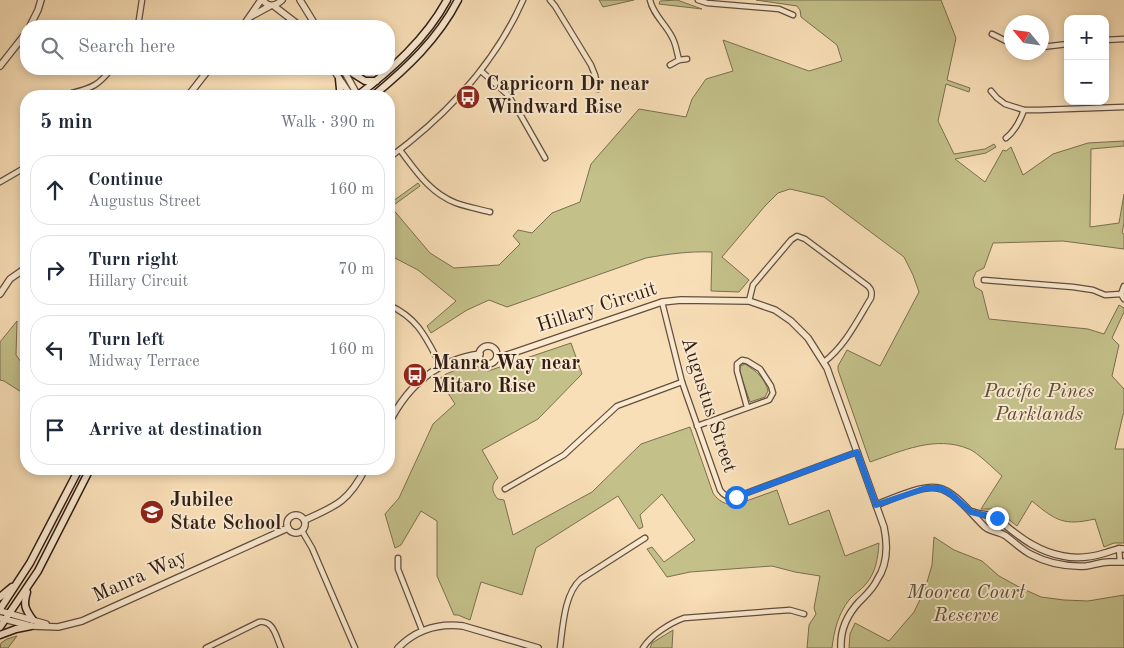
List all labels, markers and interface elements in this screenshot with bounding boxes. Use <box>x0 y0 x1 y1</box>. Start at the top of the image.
north arrow <box>1004 15 1049 60</box>
map controls <box>1064 15 1109 105</box>
button: + <box>1064 15 1109 60</box>
search box <box>20 20 395 75</box>
icon: search <box>38 34 66 62</box>
text: Search here <box>78 38 175 57</box>
button: − <box>1064 60 1109 105</box>
place label: Capricorn Dr near Windward Rise <box>486 75 649 118</box>
bus stop icon: Capricorn Dr near Windward Rise <box>455 84 481 110</box>
text: 5 min <box>40 112 93 133</box>
text: Walk · 390 m <box>280 115 375 131</box>
text: Continue <box>88 171 163 190</box>
icon: ahead <box>41 176 69 204</box>
text: 160 m <box>329 182 374 198</box>
text: Augustus Street <box>88 194 201 210</box>
text: Turn right <box>88 251 178 270</box>
icon: right <box>41 256 69 284</box>
text: 70 m <box>338 262 374 278</box>
text: Hillary Circuit <box>88 274 188 290</box>
street label: Hillary Circuit <box>534 279 660 337</box>
text: Turn left <box>88 331 165 350</box>
street label: Augustus Street <box>677 335 739 475</box>
icon: left <box>41 336 69 364</box>
text: 160 m <box>329 342 374 358</box>
text: Midway Terrace <box>88 354 200 370</box>
place label: Manra Way near Mitaro Rise <box>432 354 581 397</box>
bus stop icon: Manra Way near Mitaro Rise <box>402 362 428 388</box>
park label: Pacific Pines Parklands <box>983 382 1094 425</box>
icon: arrive <box>41 416 69 444</box>
text: Arrive at destination <box>88 421 262 440</box>
route start <box>725 486 748 509</box>
place label: Jubilee State School <box>170 491 281 534</box>
school or university icon: Jubilee State School <box>139 499 165 525</box>
route end <box>986 507 1009 530</box>
street label: Manra Way <box>90 547 191 607</box>
park label: Moorea Court Reserve <box>906 583 1026 626</box>

